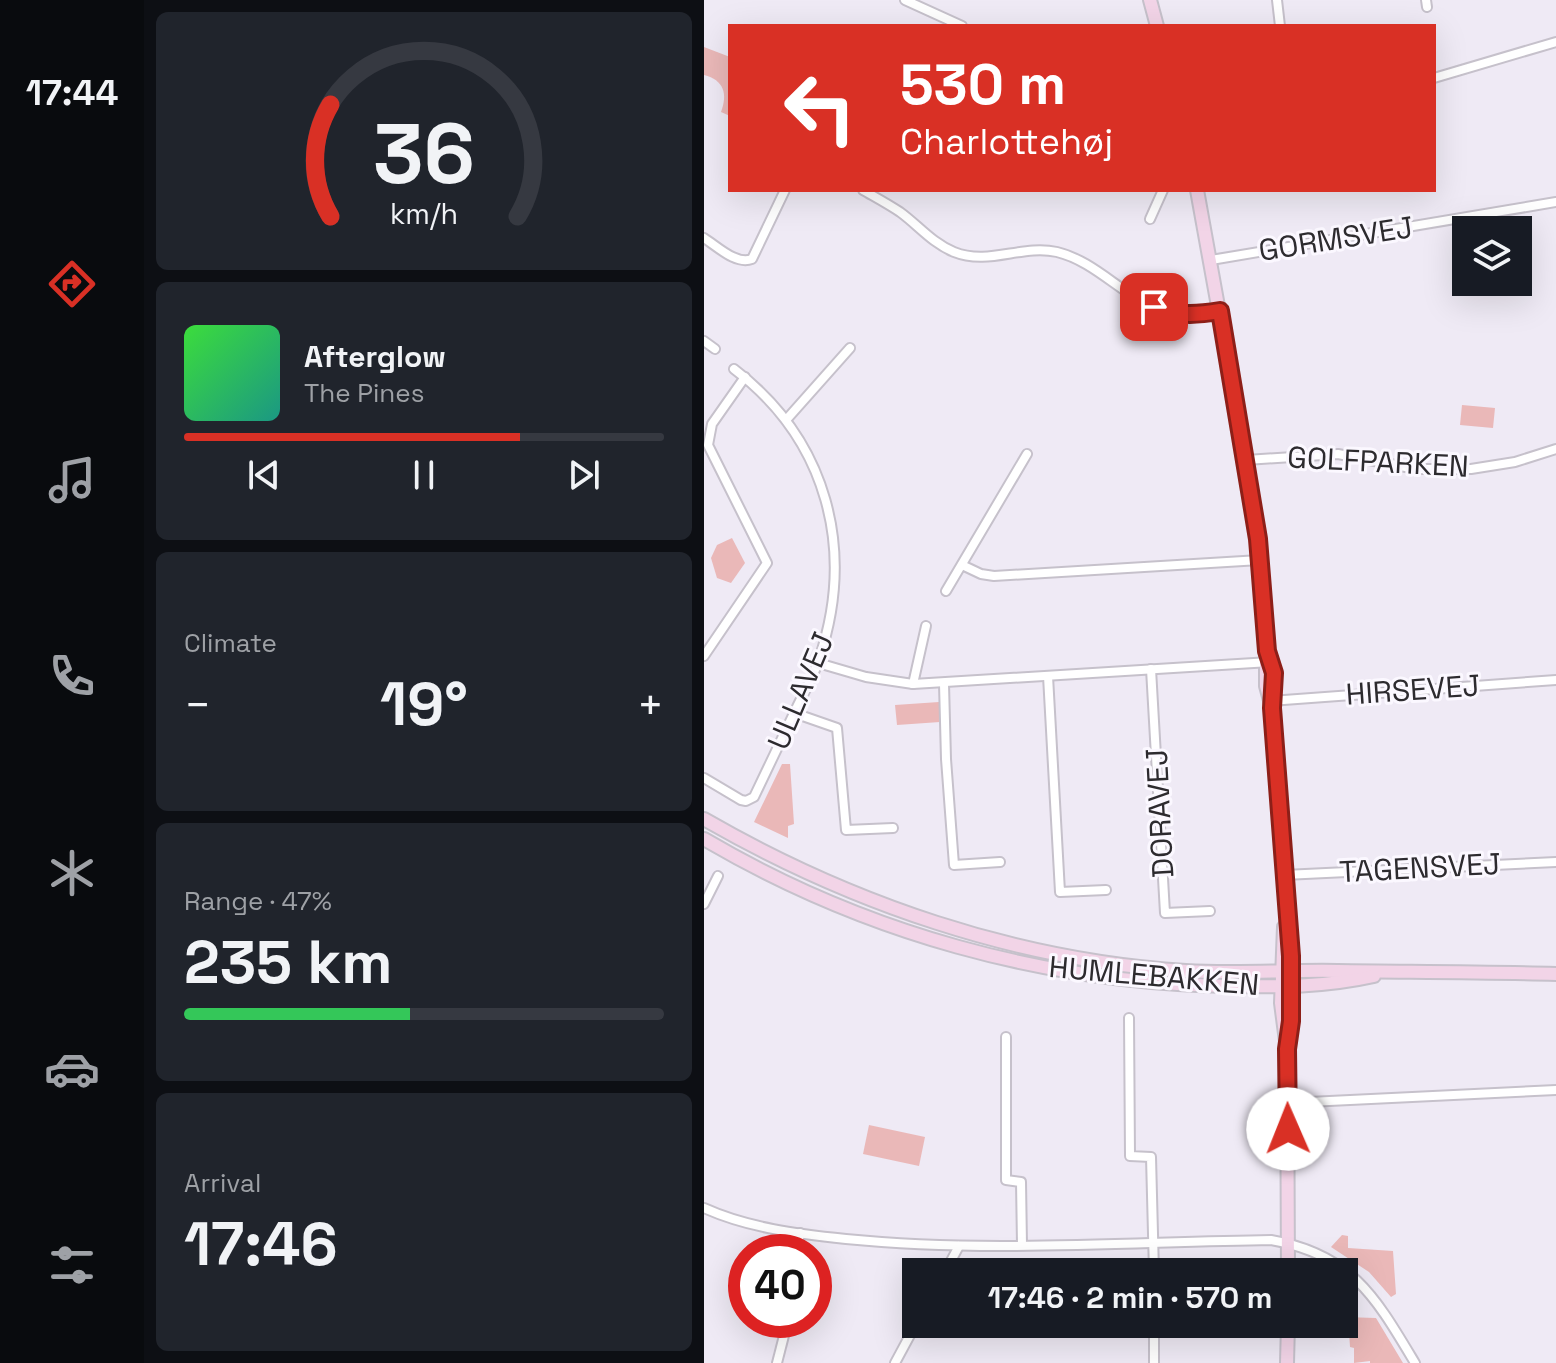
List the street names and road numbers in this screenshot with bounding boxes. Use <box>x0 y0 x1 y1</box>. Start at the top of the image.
street label: GORMSVEJ <box>1256 207 1416 270</box>
street label: GOLFPARKEN <box>1286 437 1470 486</box>
street label: ULLAVEJ <box>758 626 843 755</box>
street label: HIRSEVEJ <box>1345 665 1481 714</box>
street label: DORAVEJ <box>1137 747 1182 879</box>
street label: TAGENSVEJ <box>1338 844 1502 891</box>
street label: HUMLEBAKKEN <box>1047 947 1261 1004</box>

